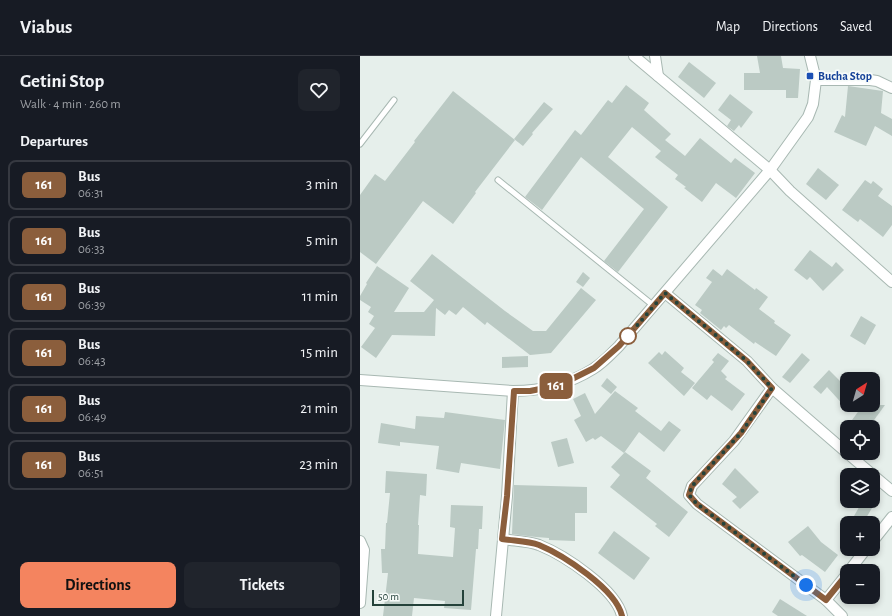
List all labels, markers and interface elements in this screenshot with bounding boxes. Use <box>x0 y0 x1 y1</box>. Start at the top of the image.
text: Viabus <box>20 18 72 37</box>
text: Map <box>716 20 740 34</box>
text: Directions <box>762 20 818 34</box>
text: Saved <box>840 20 872 34</box>
button: heart <box>298 69 340 111</box>
place label: Bucha Stop <box>818 70 872 82</box>
marker: Bucha Stop <box>805 71 815 81</box>
text: Getini Stop <box>20 72 104 91</box>
text: Walk · 4 min · 260 m <box>20 98 121 111</box>
text: Departures <box>20 134 88 149</box>
text: Bus <box>78 169 100 184</box>
text: 3 min <box>306 177 338 192</box>
text: 161 <box>36 178 52 192</box>
text: 06:31 <box>78 187 104 200</box>
text: Bus <box>78 225 100 240</box>
text: 5 min <box>306 233 338 248</box>
text: 161 <box>36 234 52 248</box>
text: 06:33 <box>78 243 105 256</box>
text: Bus <box>78 281 100 296</box>
text: 11 min <box>302 289 338 304</box>
text: 161 <box>36 290 52 304</box>
text: 06:39 <box>78 299 105 312</box>
unlabelled marker <box>619 327 637 345</box>
text: Bus <box>78 337 100 352</box>
text: 15 min <box>301 345 338 360</box>
text: 161 <box>36 346 52 360</box>
text: 06:43 <box>78 355 106 368</box>
north arrow <box>840 372 880 412</box>
map controls <box>840 372 880 604</box>
line badge: 161 <box>533 373 579 399</box>
text: 161 <box>548 379 564 393</box>
text: Bus <box>78 393 100 408</box>
text: 21 min <box>300 401 338 416</box>
text: 161 <box>36 402 52 416</box>
text: 06:49 <box>78 411 106 424</box>
button: locate <box>840 420 880 460</box>
text: Bus <box>78 449 100 464</box>
text: 23 min <box>299 457 338 472</box>
text: 161 <box>36 458 52 472</box>
text: 06:51 <box>78 467 104 480</box>
button: layers <box>840 468 880 508</box>
button: + <box>840 516 880 556</box>
button: Directions <box>20 562 176 608</box>
button: Tickets <box>184 562 340 608</box>
button: − <box>840 564 880 604</box>
your location <box>796 575 816 595</box>
scale bar <box>372 588 464 607</box>
text: 50 m <box>378 591 399 602</box>

